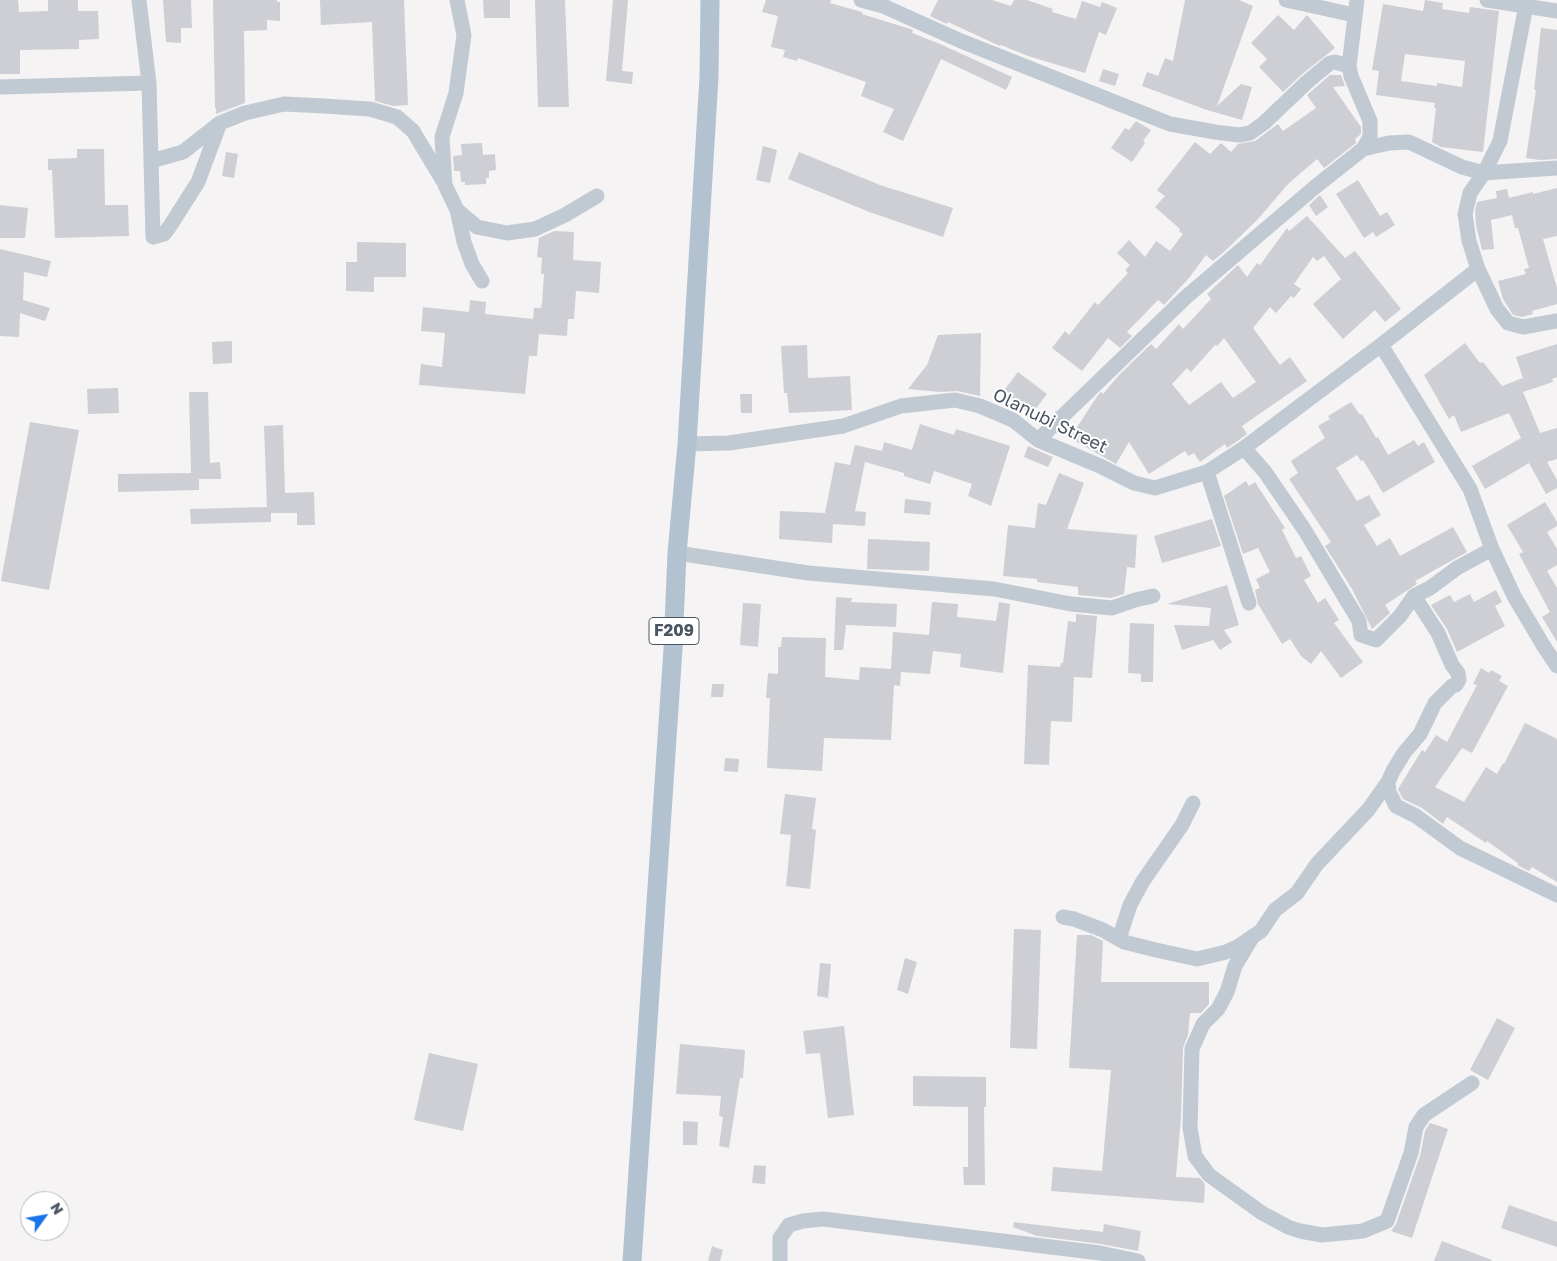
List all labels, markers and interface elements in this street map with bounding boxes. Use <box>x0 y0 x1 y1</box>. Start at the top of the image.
street label: Olanubi Street <box>989 384 1111 458</box>
road number: F209 <box>649 618 699 644</box>
north arrow <box>20 1191 70 1241</box>
text: N <box>47 1199 67 1217</box>

